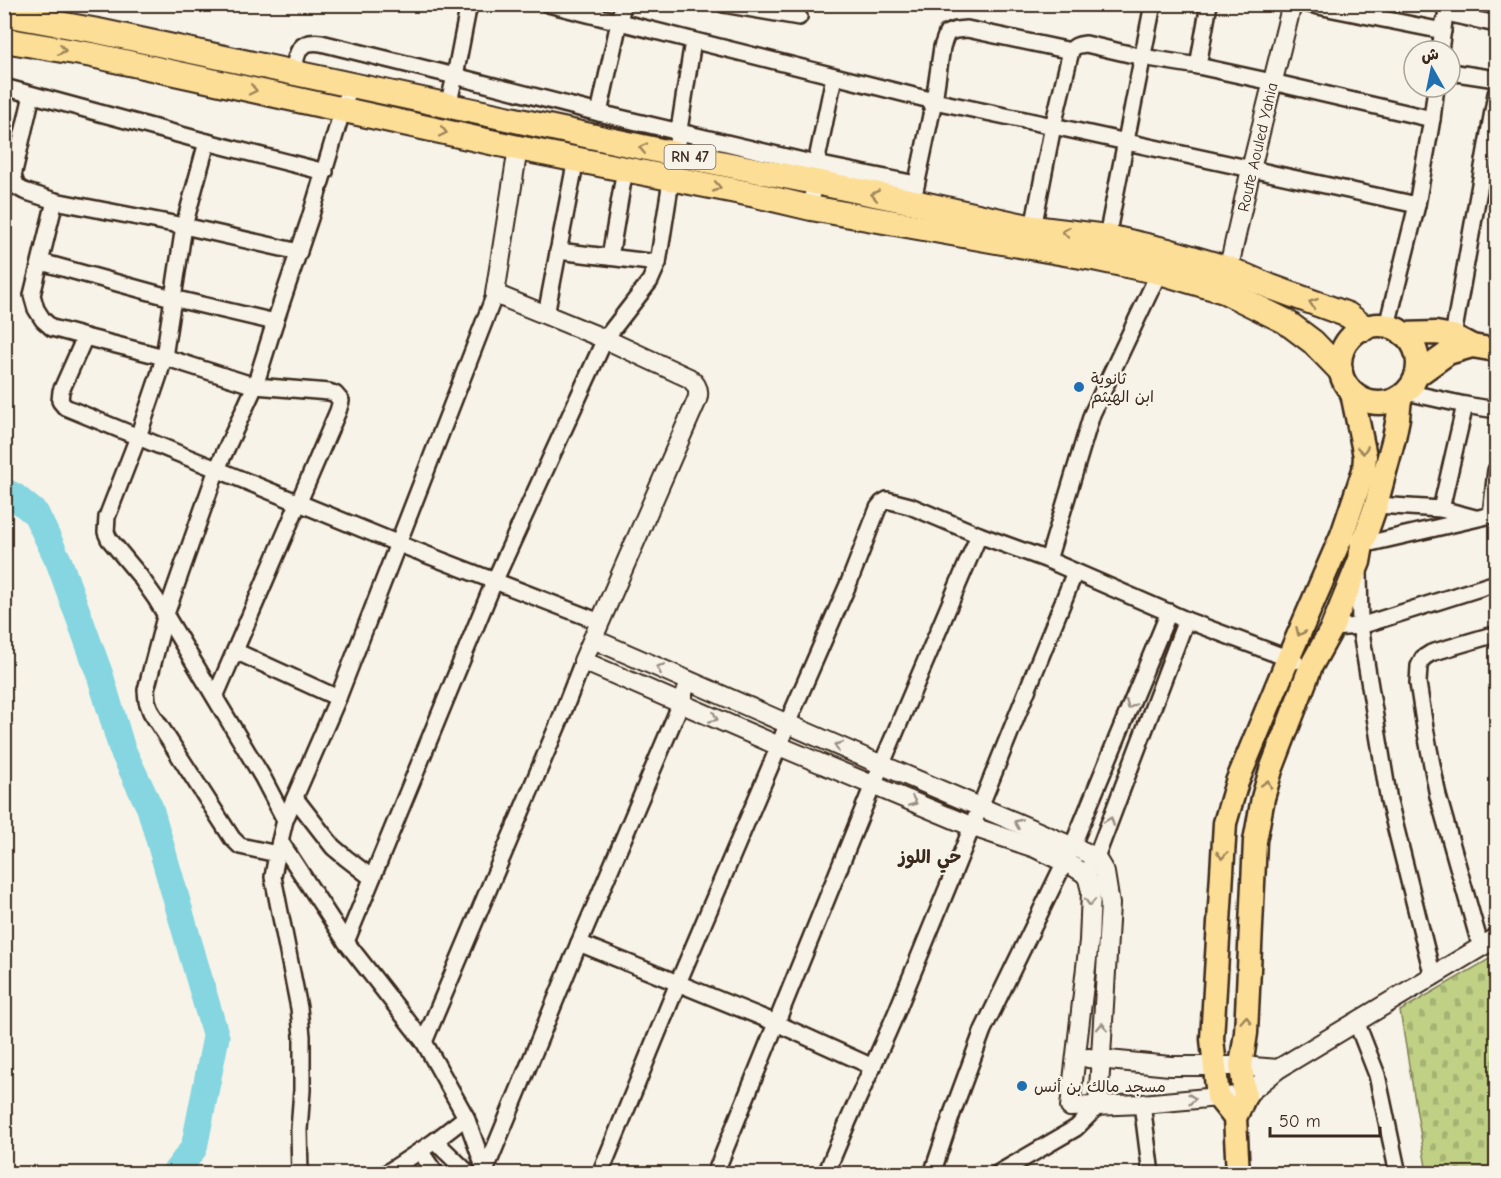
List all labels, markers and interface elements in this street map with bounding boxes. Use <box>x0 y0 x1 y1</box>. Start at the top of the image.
north arrow <box>1402 39 1462 99</box>
one-way arrow <box>57 43 67 56</box>
text: ش <box>1420 45 1440 65</box>
street label: Route Aouled Yahia <box>1234 81 1282 214</box>
one-way arrow <box>248 83 258 96</box>
one-way arrow <box>438 125 448 138</box>
one-way arrow <box>638 142 648 155</box>
road number: RN 47 <box>664 145 716 169</box>
one-way arrow <box>712 180 722 193</box>
one-way arrow <box>870 189 880 202</box>
one-way arrow <box>1062 226 1071 239</box>
one-way arrow <box>1308 298 1319 310</box>
place label: ثانوية ابن الهيثم <box>1091 370 1154 409</box>
marker: ثانوية ابن الهيثم <box>1072 380 1086 394</box>
one-way arrow <box>1356 445 1369 455</box>
one-way arrow <box>1295 626 1307 637</box>
one-way arrow <box>655 663 666 675</box>
one-way arrow <box>1125 699 1137 710</box>
one-way arrow <box>708 711 719 723</box>
one-way arrow <box>834 741 845 753</box>
one-way arrow <box>1260 779 1272 790</box>
one-way arrow <box>907 795 918 807</box>
one-way arrow <box>1103 816 1115 827</box>
one-way arrow <box>1013 818 1024 830</box>
district label: حي اللوز <box>897 847 961 873</box>
one-way arrow <box>1216 850 1229 859</box>
one-way arrow <box>1084 897 1097 906</box>
one-way arrow <box>1240 1015 1253 1024</box>
one-way arrow <box>1096 1023 1109 1032</box>
place label: مسجد مالك بن أنس <box>1034 1078 1166 1096</box>
marker: مسجد مالك بن أنس <box>1015 1079 1029 1093</box>
one-way arrow <box>1187 1093 1196 1106</box>
scale bar <box>1270 1100 1380 1138</box>
text: 50 m <box>1279 1111 1321 1132</box>

